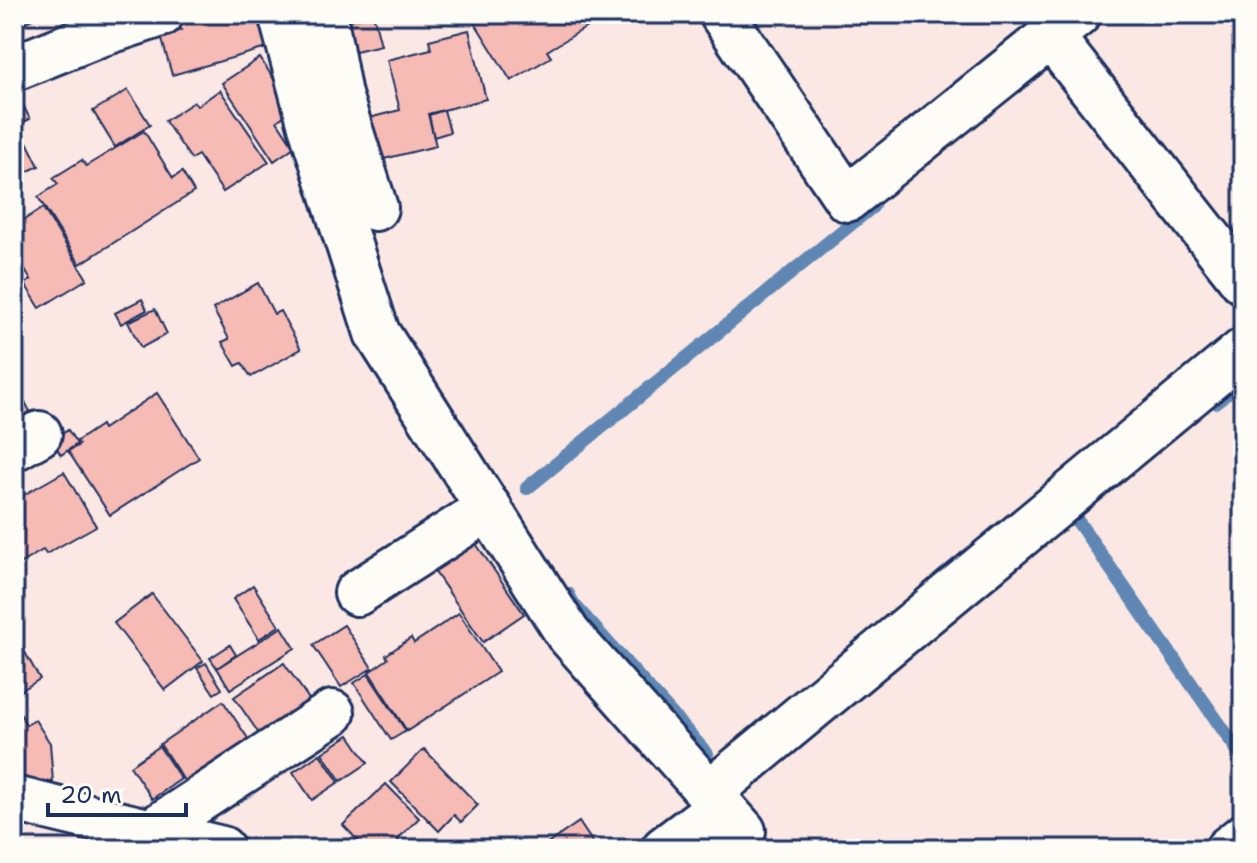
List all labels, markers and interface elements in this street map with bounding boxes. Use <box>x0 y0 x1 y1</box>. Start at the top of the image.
scale bar <box>48 767 186 817</box>
text: 20 m <box>60 779 122 811</box>

